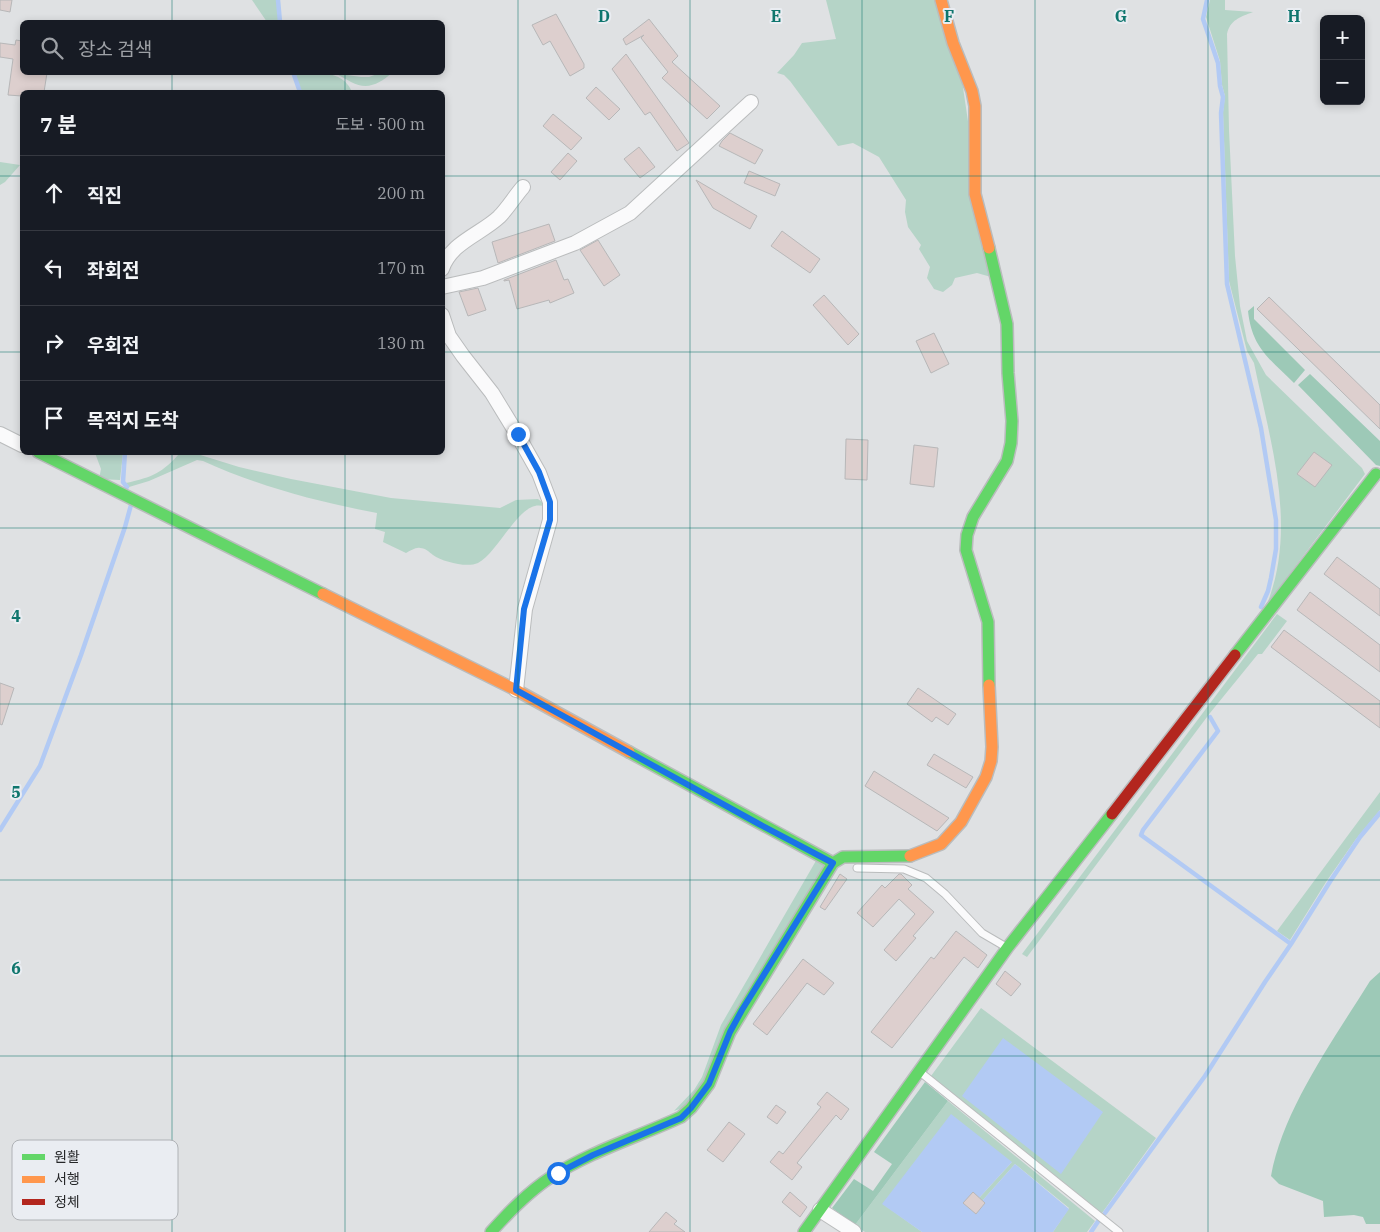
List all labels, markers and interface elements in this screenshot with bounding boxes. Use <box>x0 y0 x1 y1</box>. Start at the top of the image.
text: D <box>598 6 610 26</box>
text: E <box>771 6 781 26</box>
text: F <box>944 6 954 26</box>
text: G <box>1115 6 1127 26</box>
text: H <box>1288 6 1301 26</box>
map controls <box>1320 15 1365 105</box>
button: + <box>1320 15 1365 60</box>
search box <box>20 20 445 75</box>
icon: search <box>38 34 66 62</box>
text: 장소 검색 <box>78 37 152 61</box>
button: − <box>1320 60 1365 105</box>
text: 7 분 <box>40 110 77 138</box>
text: 도보 · 500 m <box>335 114 425 134</box>
icon: ahead <box>40 179 68 207</box>
text: 직진 <box>87 183 122 207</box>
text: 200 m <box>377 183 425 203</box>
icon: left <box>40 254 68 282</box>
text: 좌회전 <box>87 258 139 282</box>
text: 170 m <box>377 258 425 278</box>
icon: right <box>40 329 68 357</box>
text: 우회전 <box>87 333 139 357</box>
text: 130 m <box>377 333 425 353</box>
icon: arrive <box>40 404 68 432</box>
text: 목적지 도착 <box>87 408 179 432</box>
route end <box>507 423 530 446</box>
text: 4 <box>11 606 21 626</box>
text: 5 <box>11 782 21 802</box>
text: 6 <box>11 958 21 978</box>
legend <box>12 1140 178 1220</box>
text: 원활 <box>54 1148 80 1166</box>
route start <box>547 1162 570 1185</box>
text: 서행 <box>54 1170 80 1188</box>
text: 정체 <box>54 1193 80 1211</box>

